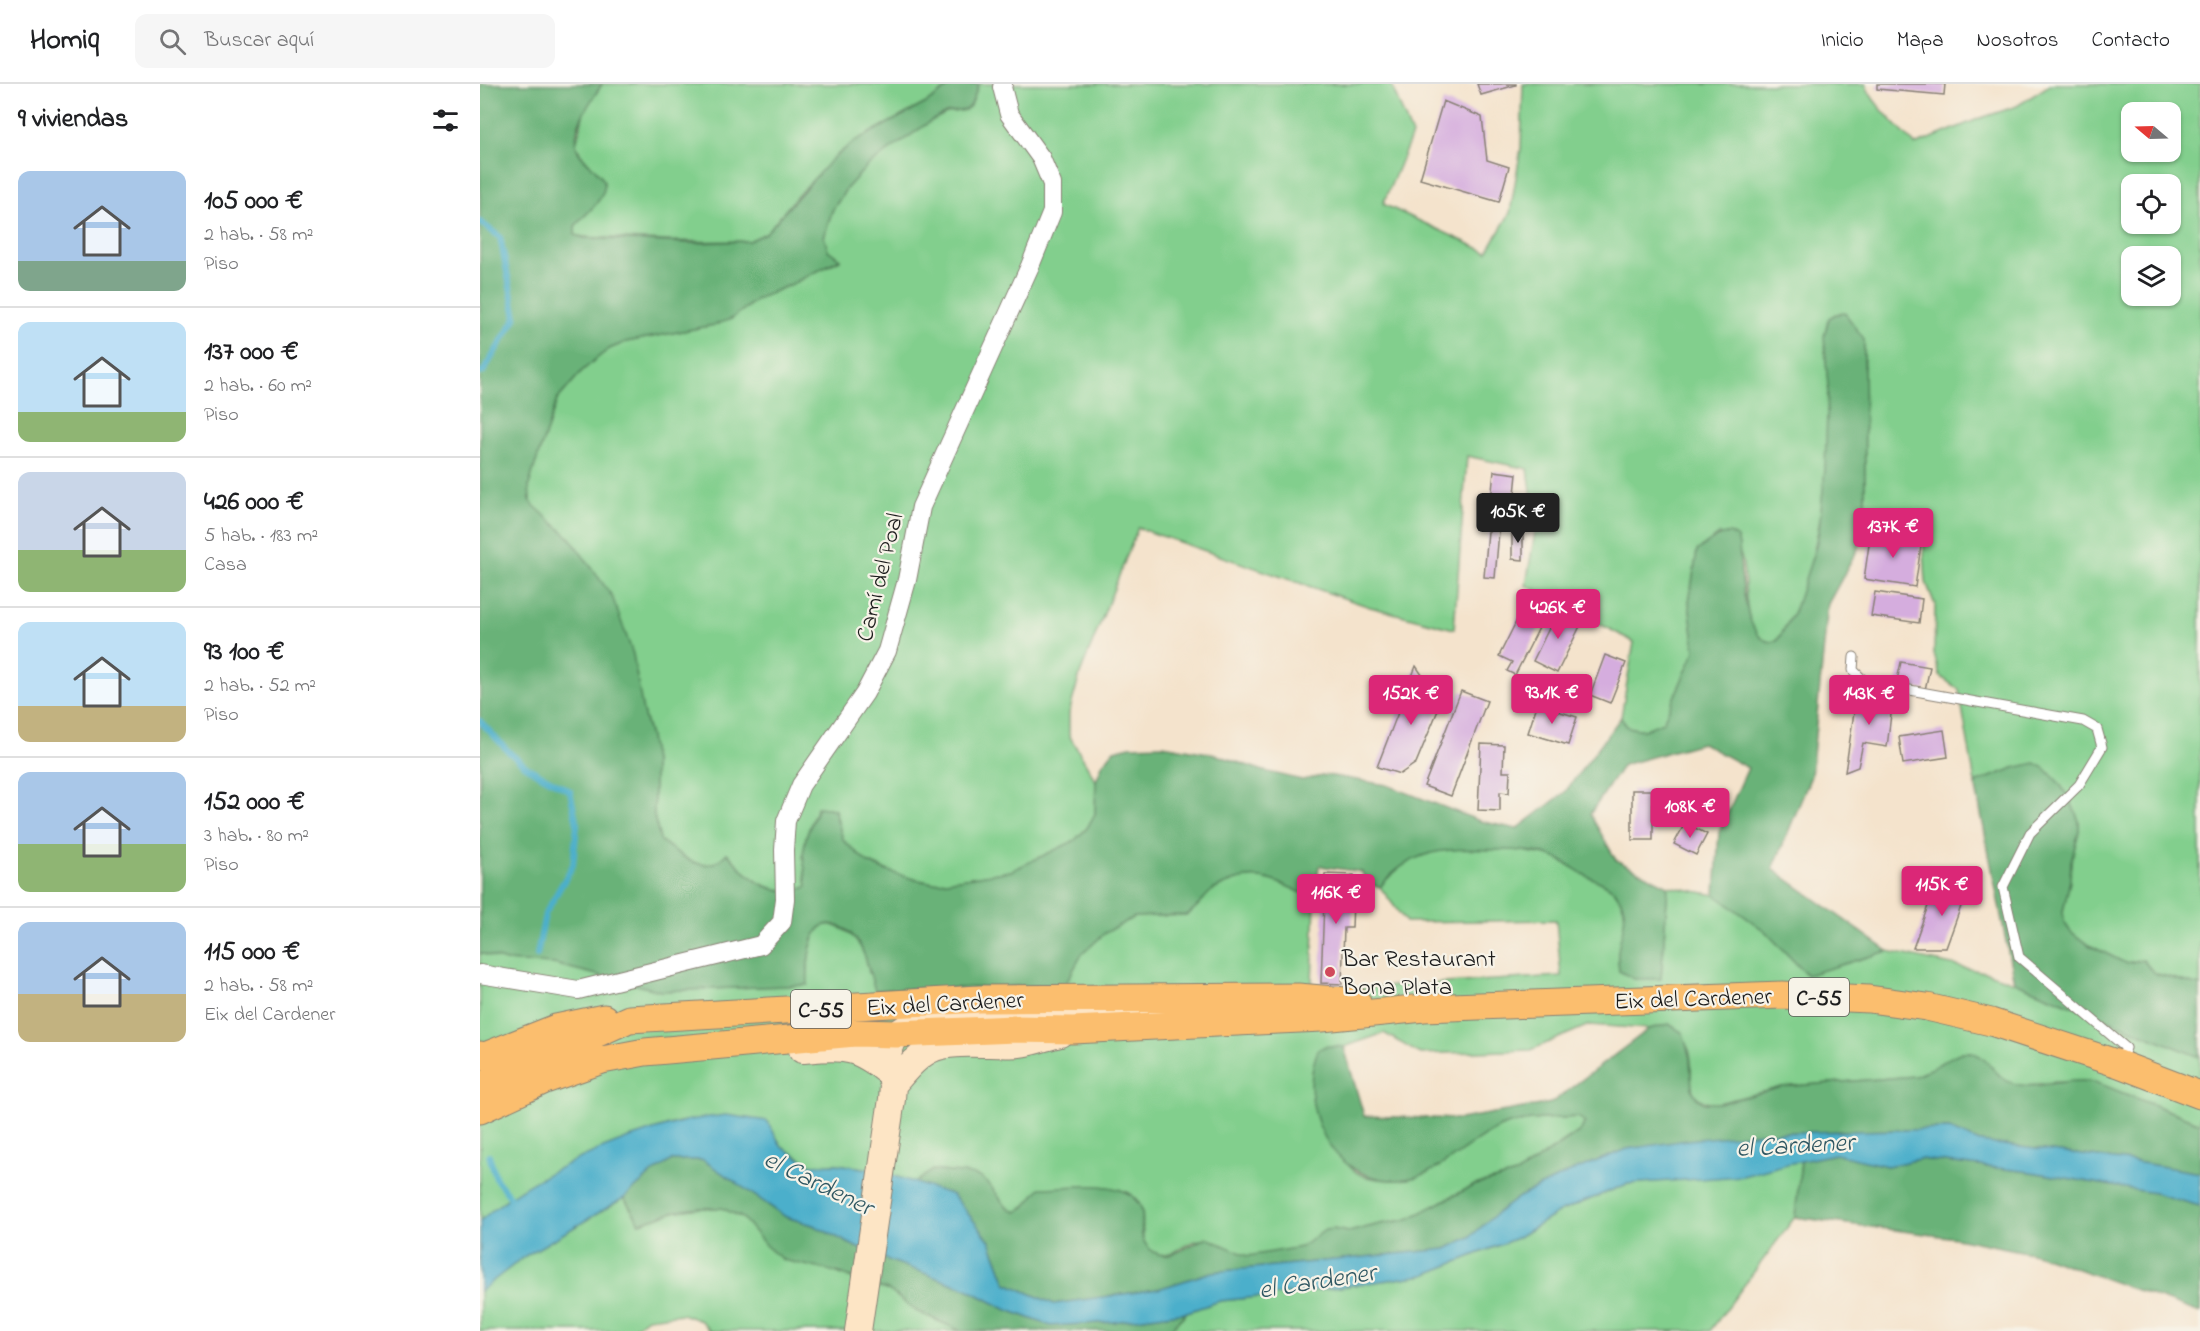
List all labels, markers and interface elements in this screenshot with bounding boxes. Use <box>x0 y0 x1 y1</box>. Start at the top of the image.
search box <box>135 14 555 68</box>
text: Homiq <box>30 21 99 62</box>
icon: search <box>156 25 189 58</box>
text: Buscar aquí <box>204 25 314 57</box>
text: Inicio <box>1821 26 1864 56</box>
text: Mapa <box>1897 26 1944 56</box>
text: Nosotros <box>1977 26 2059 56</box>
text: Contacto <box>2092 26 2170 56</box>
text: 9 viviendas <box>18 101 128 139</box>
north arrow <box>2121 102 2181 162</box>
map controls <box>2121 102 2181 306</box>
icon: filters <box>429 104 462 137</box>
button: locate <box>2121 174 2181 234</box>
text: 105 000 € <box>204 183 303 221</box>
icon: home <box>66 195 138 267</box>
text: 2 hab. · 58 m² <box>204 221 314 250</box>
button: layers <box>2121 246 2181 306</box>
text: Piso <box>204 250 239 279</box>
text: 137 000 € <box>204 334 299 372</box>
icon: home <box>66 346 138 418</box>
text: 2 hab. · 60 m² <box>204 372 312 401</box>
text: Piso <box>204 401 239 430</box>
text: 426 000 € <box>204 484 304 522</box>
pin: 105K € <box>1469 493 1567 544</box>
icon: home <box>66 496 138 568</box>
text: 105K € <box>1490 498 1546 527</box>
pin: 137K € <box>1844 508 1942 559</box>
street label: Camí del Poal <box>849 510 914 646</box>
text: 137K € <box>1867 513 1919 542</box>
text: 5 hab. · 183 m² <box>204 522 318 551</box>
text: Casa <box>204 551 247 580</box>
pin: 426K € <box>1509 589 1607 640</box>
text: 426K € <box>1530 594 1586 623</box>
text: 93 100 € <box>204 634 284 672</box>
icon: home <box>66 646 138 718</box>
text: 2 hab. · 52 m² <box>204 672 316 701</box>
pin: 93.1K € <box>1497 674 1607 725</box>
pin: 152K € <box>1362 675 1460 726</box>
pin: 143K € <box>1820 675 1918 726</box>
text: 93.1K € <box>1525 679 1579 708</box>
text: 152K € <box>1383 680 1439 709</box>
text: 143K € <box>1843 680 1895 709</box>
text: Piso <box>204 701 239 730</box>
text: 152 000 € <box>204 784 305 822</box>
pin: 108K € <box>1641 788 1739 839</box>
text: 108K € <box>1664 793 1716 822</box>
icon: home <box>66 796 138 868</box>
text: 3 hab. · 80 m² <box>204 822 309 851</box>
text: Piso <box>204 851 239 880</box>
pin: 115K € <box>1893 866 1991 917</box>
text: 115K € <box>1916 871 1968 900</box>
pin: 116K € <box>1287 874 1385 925</box>
text: 116K € <box>1311 879 1361 908</box>
text: 115 000 € <box>204 934 300 972</box>
place label: Bar Restaurant Bona Plata <box>1341 943 1496 1006</box>
icon: home <box>66 946 138 1018</box>
marker: Bar Restaurant Bona Plata <box>1323 965 1337 979</box>
text: 2 hab. · 58 m² <box>204 972 314 1001</box>
road number: C-55 <box>1789 978 1849 1016</box>
street label: Eix del Cardener <box>1614 980 1773 1021</box>
street label: Eix del Cardener <box>865 984 1025 1027</box>
road number: C-55 <box>791 990 851 1028</box>
text: Eix del Cardener <box>204 1001 335 1030</box>
water label: el Cardener <box>1735 1125 1858 1169</box>
water label: el Cardener <box>756 1142 882 1229</box>
water label: el Cardener <box>1256 1255 1381 1311</box>

